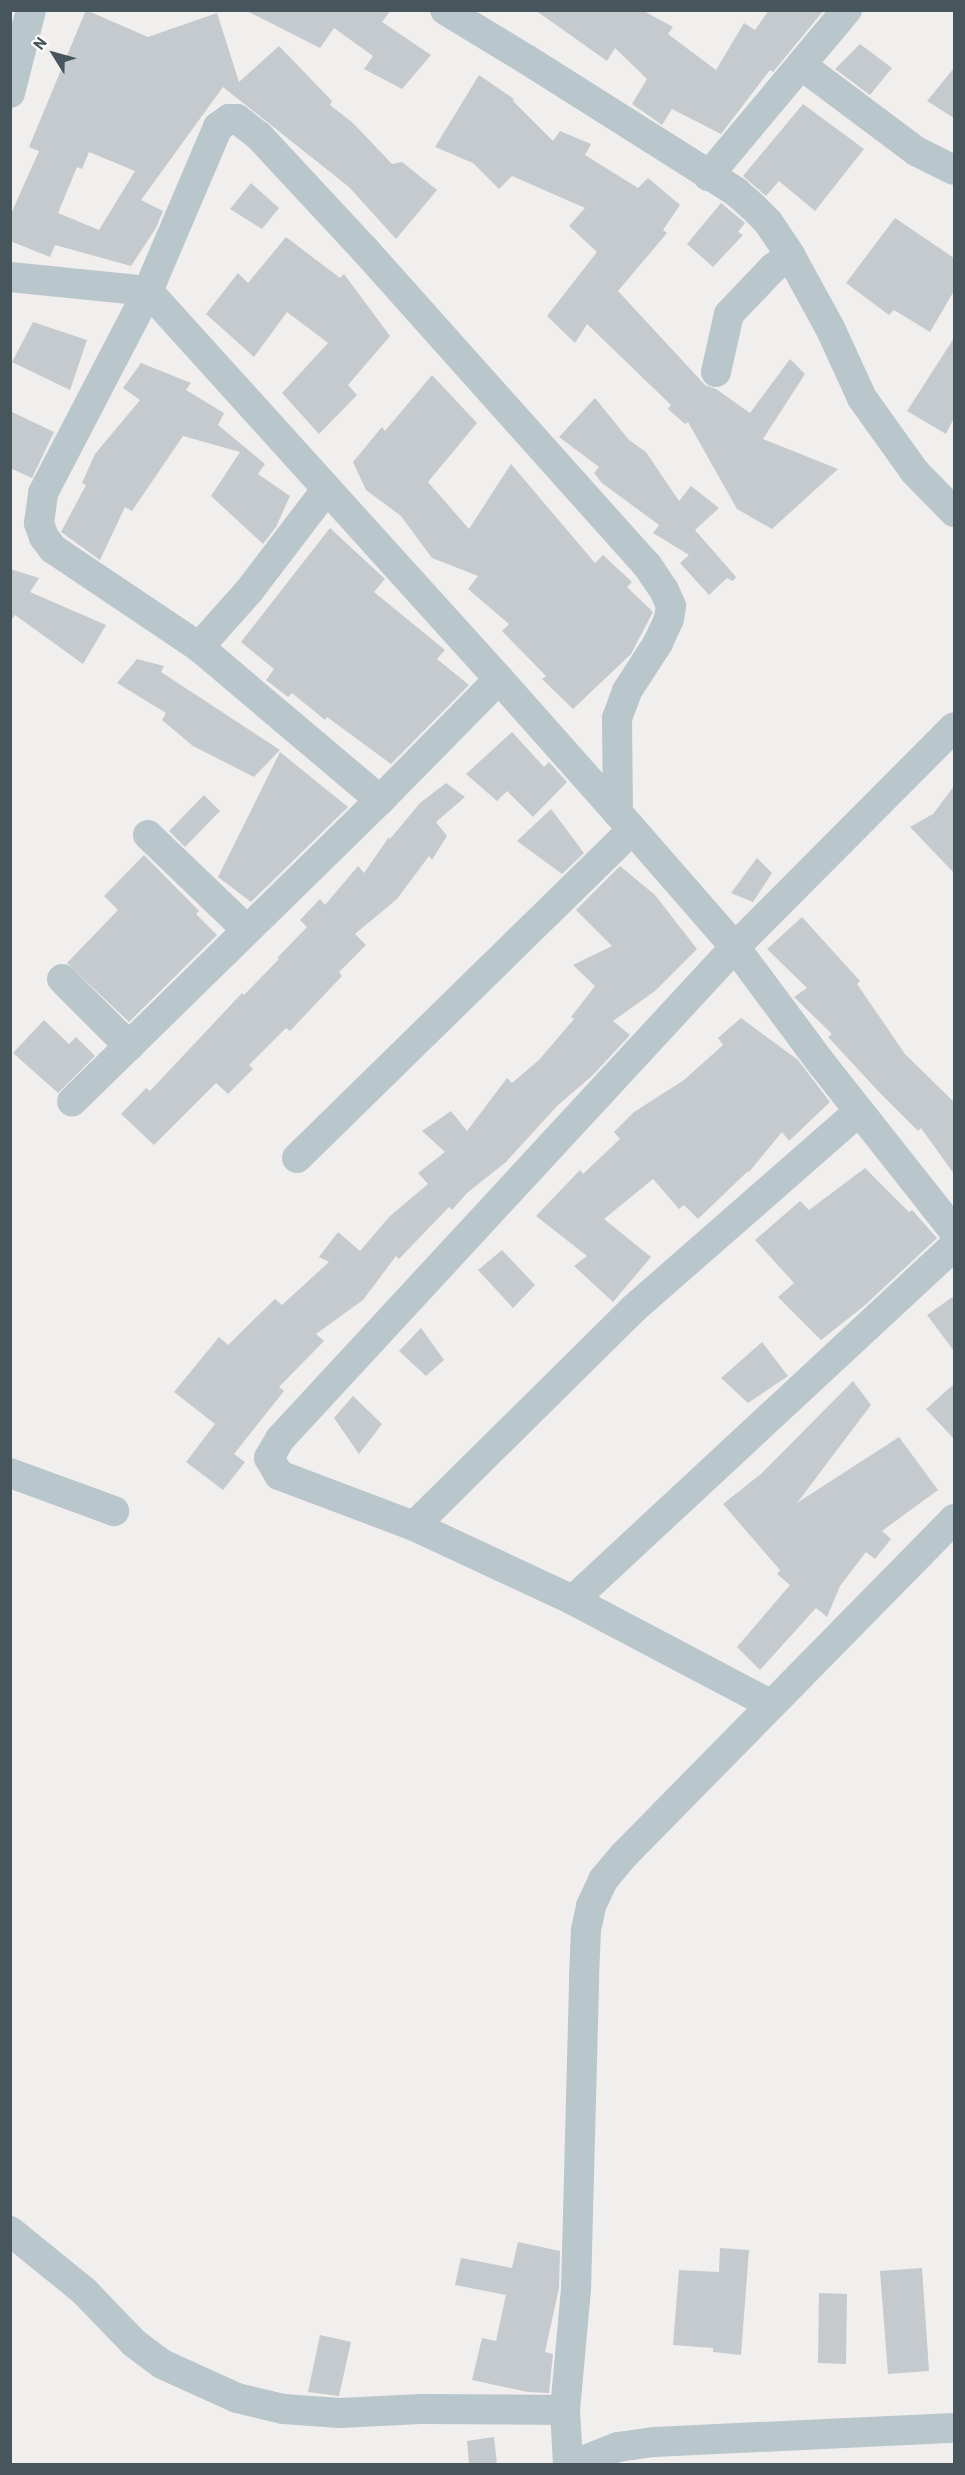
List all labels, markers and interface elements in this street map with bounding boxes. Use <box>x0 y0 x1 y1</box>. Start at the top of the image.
north arrow <box>24 24 84 84</box>
text: N <box>28 33 50 53</box>

